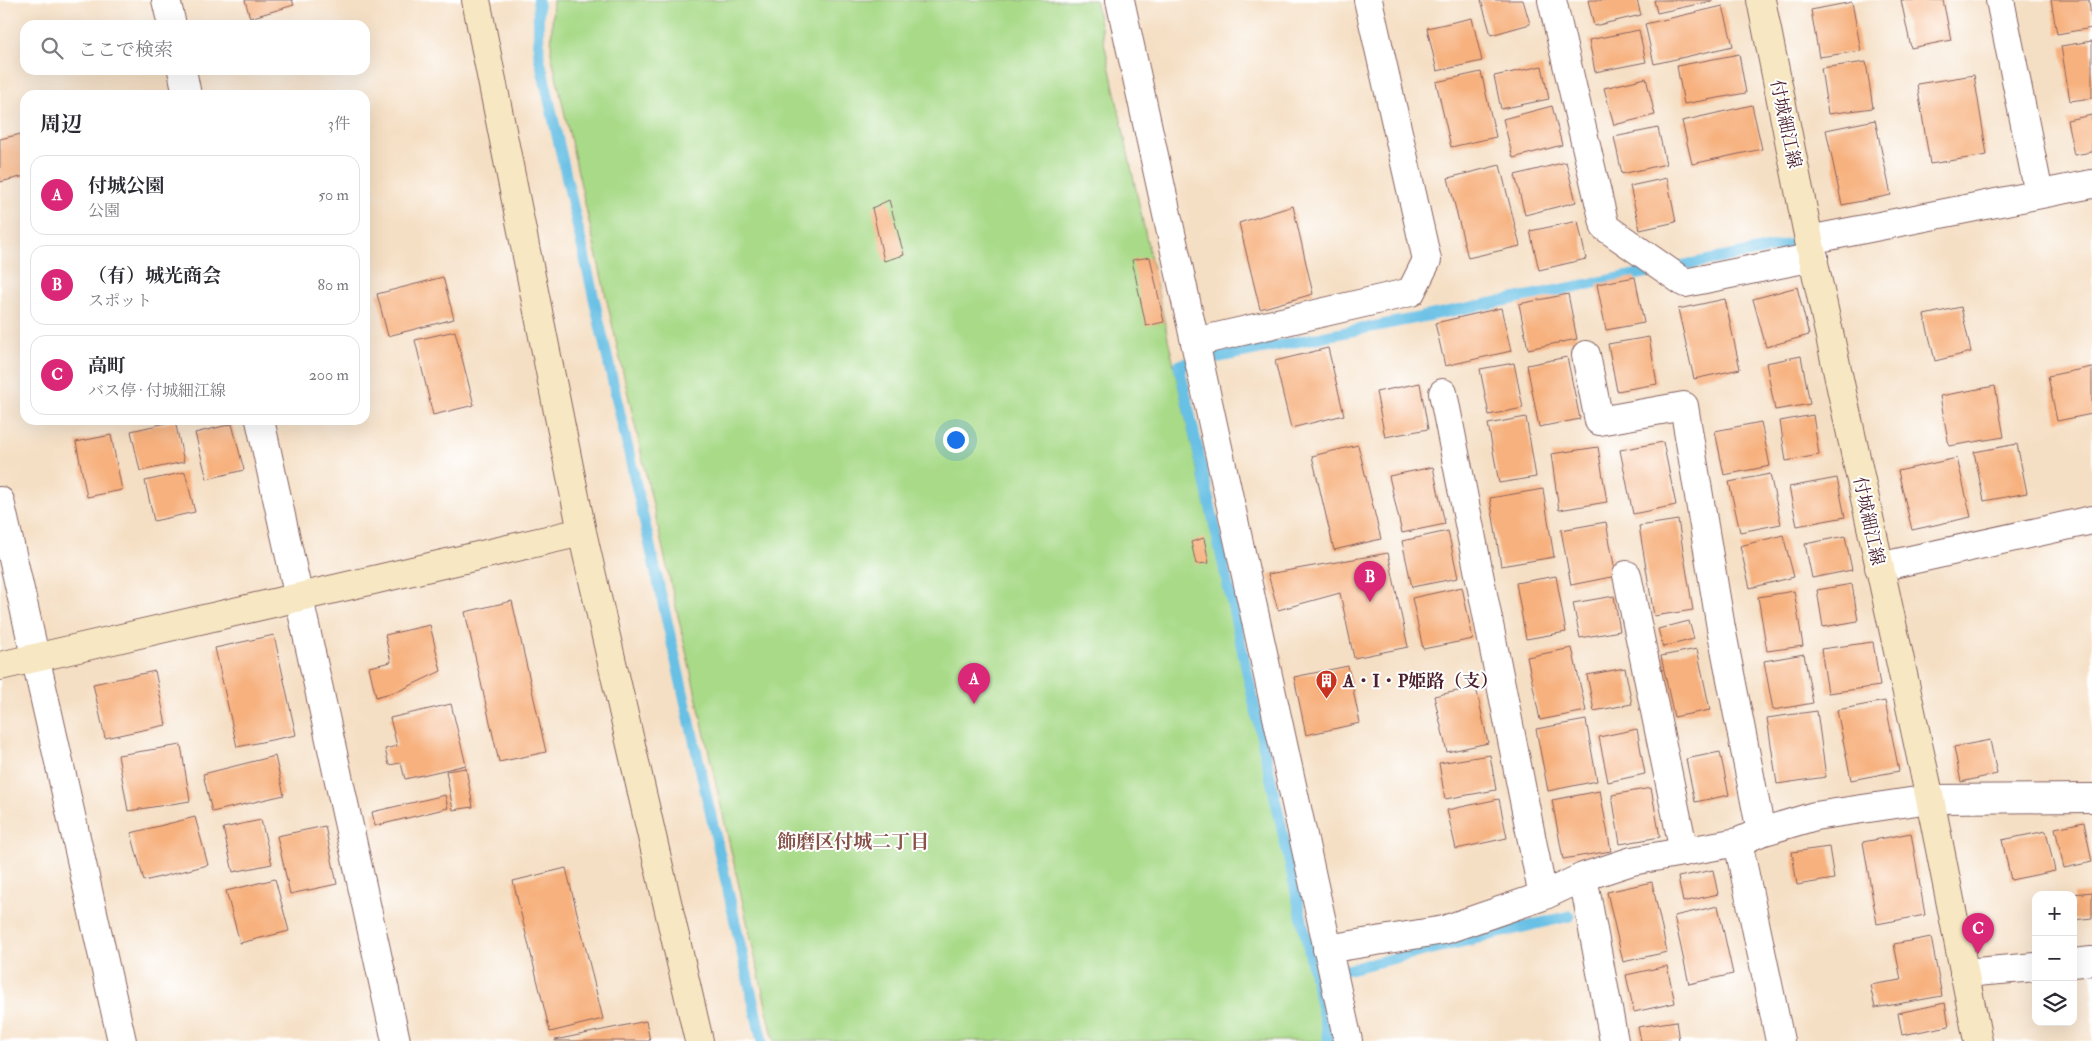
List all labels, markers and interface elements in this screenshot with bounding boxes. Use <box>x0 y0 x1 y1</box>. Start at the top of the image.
search box <box>20 20 370 75</box>
icon: search <box>38 34 66 62</box>
text: ここで検索 <box>78 38 173 62</box>
street label: 付城細江線 <box>1765 78 1806 171</box>
text: 周辺 <box>40 111 82 138</box>
text: 3件 <box>328 114 350 134</box>
text: 付城公園 <box>88 174 164 198</box>
text: A <box>52 185 62 205</box>
text: 50 m <box>318 185 349 205</box>
text: 公園 <box>88 201 120 221</box>
text: （有）城光商会 <box>88 264 221 288</box>
text: B <box>52 275 62 295</box>
text: 80 m <box>318 275 349 295</box>
text: スポット <box>88 291 152 311</box>
text: 高町 <box>88 354 126 378</box>
text: C <box>51 365 63 385</box>
text: 200 m <box>309 365 349 385</box>
text: バス停 · 付城細江線 <box>88 381 226 401</box>
your location <box>943 427 969 453</box>
street label: 付城細江線 <box>1848 475 1889 568</box>
pin: B <box>1354 561 1386 602</box>
pin: A <box>958 663 990 704</box>
building icon: A・I・P姫路（支） <box>1315 669 1339 700</box>
place label: A・I・P姫路（支） <box>1342 670 1498 693</box>
district label: 飾磨区付城二丁目 <box>777 830 929 854</box>
map controls <box>2032 891 2077 1026</box>
button: + <box>2032 891 2077 936</box>
pin: C <box>1962 913 1994 954</box>
button: − <box>2032 936 2077 981</box>
button: layers <box>2032 981 2077 1026</box>

